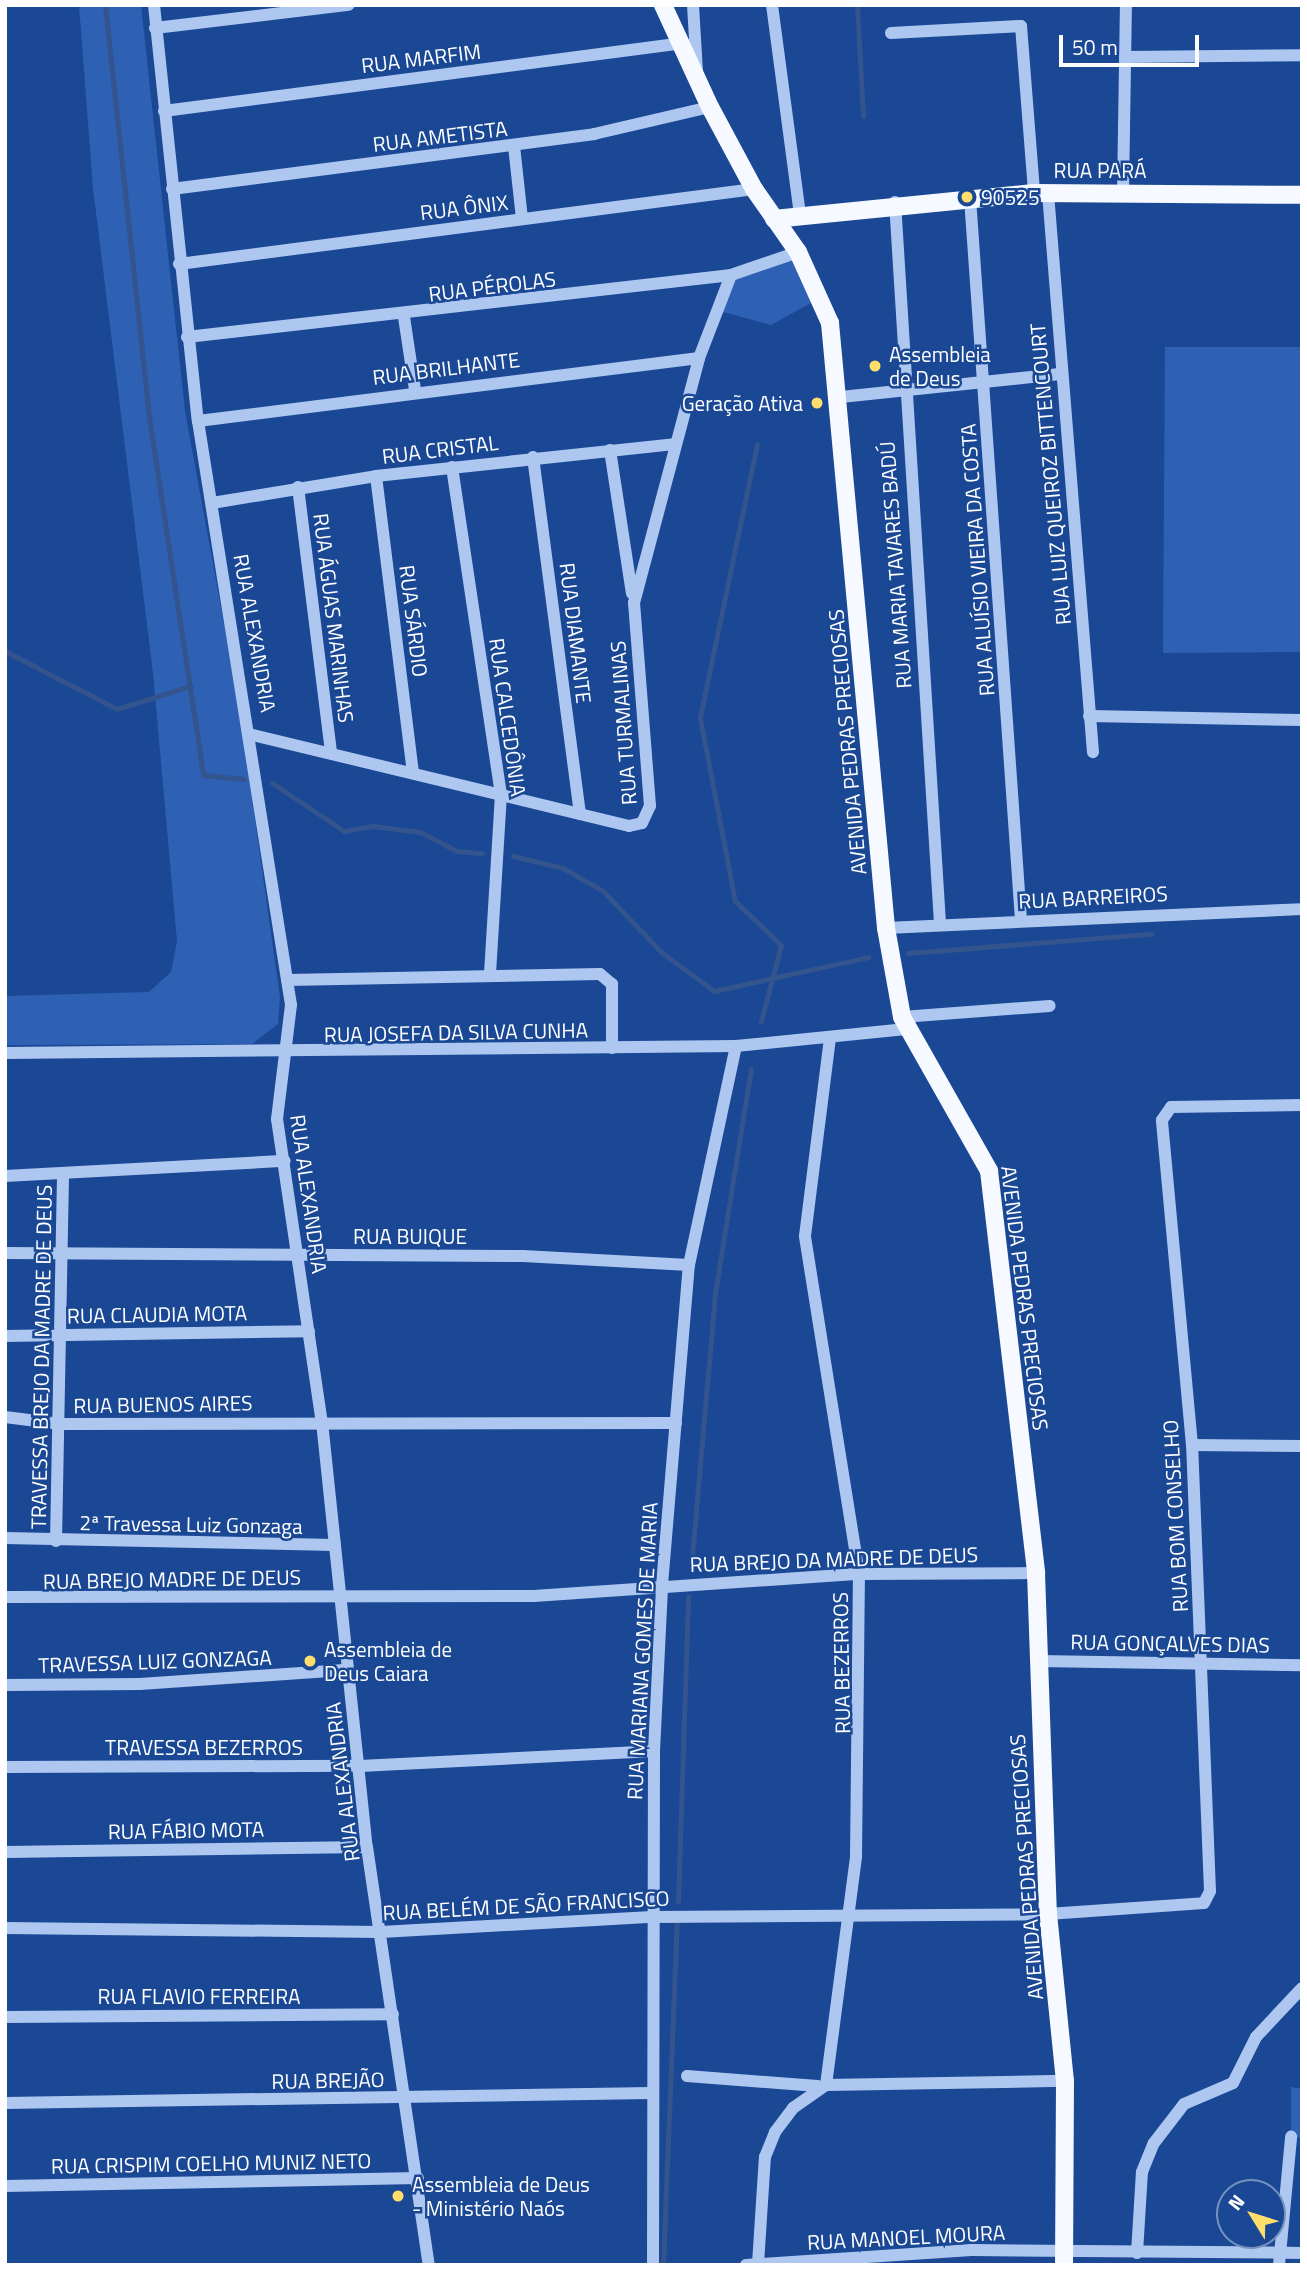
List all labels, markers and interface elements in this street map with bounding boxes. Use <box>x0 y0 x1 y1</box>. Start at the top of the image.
scale bar <box>1062 21 1202 65</box>
text: 50 m <box>1072 31 1118 63</box>
street label: RUA MARFIM <box>360 38 482 78</box>
street label: RUA AMETISTA <box>371 115 509 157</box>
street label: RUA PARÁ <box>1053 157 1147 183</box>
place label: 90525 <box>981 184 1040 210</box>
street label: RUA ÔNIX <box>419 189 509 225</box>
marker: 90525 <box>959 189 975 205</box>
street label: RUA PÉROLAS <box>427 266 557 306</box>
street label: RUA LUIZ QUEIROZ BITTENCOURT <box>1024 322 1076 626</box>
place label: Assembleia de Deus <box>889 341 991 391</box>
street label: RUA BRILHANTE <box>371 346 521 390</box>
marker: Assembleia de Deus <box>867 358 883 374</box>
place label: Geração Ativa <box>682 390 803 416</box>
marker: Geração Ativa <box>809 395 825 411</box>
street label: RUA ALUÍSIO VIEIRA DA COSTA <box>955 423 999 697</box>
street label: RUA CRISTAL <box>380 429 500 469</box>
street label: RUA MARIA TAVARES BADÚ <box>874 441 916 689</box>
street label: RUA ÁGUAS MARINHAS <box>309 512 359 724</box>
street label: RUA ALEXANDRIA <box>229 552 281 714</box>
street label: RUA DIAMANTE <box>555 561 597 705</box>
street label: RUA SÁRDIO <box>395 564 433 678</box>
street label: AVENIDA PEDRAS PRECIOSAS <box>823 608 871 876</box>
street label: RUA CALCEDÔNIA <box>484 636 532 798</box>
street label: RUA TURMALINAS <box>605 640 641 806</box>
street label: RUA BARREIROS <box>1018 881 1168 913</box>
street label: RUA JOSEFA DA SILVA CUNHA <box>324 1017 588 1047</box>
street label: RUA ALEXANDRIA <box>285 1113 333 1275</box>
street label: AVENIDA PEDRAS PRECIOSAS <box>996 1164 1054 1432</box>
street label: TRAVESSA BREJO DA MADRE DE DEUS <box>25 1185 57 1529</box>
street label: RUA BUIQUE <box>353 1223 467 1249</box>
street label: RUA CLAUDIA MOTA <box>67 1300 247 1328</box>
street label: RUA BUENOS AIRES <box>73 1390 253 1418</box>
street label: RUA BOM CONSELHO <box>1157 1419 1193 1613</box>
street label: RUA MARIANA GOMES DE MARIA <box>622 1501 662 1801</box>
street label: 2ª Travessa Luiz Gonzaga <box>79 1509 303 1539</box>
street label: RUA BREJO DA MADRE DE DEUS <box>689 1541 979 1577</box>
street label: RUA BREJO MADRE DE DEUS <box>43 1564 301 1594</box>
street label: RUA BEZERROS <box>827 1592 855 1734</box>
street label: RUA GONÇALVES DIAS <box>1070 1629 1270 1657</box>
place label: Assembleia de Deus Caiara <box>324 1636 452 1686</box>
street label: TRAVESSA LUIZ GONZAGA <box>38 1644 272 1678</box>
marker: Assembleia de Deus Caiara <box>302 1653 318 1669</box>
street label: RUA ALEXANDRIA <box>320 1701 364 1863</box>
street label: AVENIDA PEDRAS PRECIOSAS <box>1004 1733 1048 2001</box>
street label: TRAVESSA BEZERROS <box>105 1734 303 1760</box>
street label: RUA FÁBIO MOTA <box>108 1816 264 1844</box>
street label: RUA BELÉM DE SÃO FRANCISCO <box>382 1885 670 1925</box>
street label: RUA FLAVIO FERREIRA <box>98 1983 300 2009</box>
street label: RUA BREJÃO <box>271 2066 385 2094</box>
street label: RUA CRISPIM COELHO MUNIZ NETO <box>51 2148 371 2178</box>
place label: Assembleia de Deus - Ministério Naós <box>412 2171 590 2221</box>
north arrow <box>1216 2179 1286 2249</box>
marker: Assembleia de Deus - Ministério Naós <box>390 2188 406 2204</box>
text: N <box>1220 2188 1251 2216</box>
street label: RUA MANOEL MOURA <box>806 2219 1006 2255</box>

